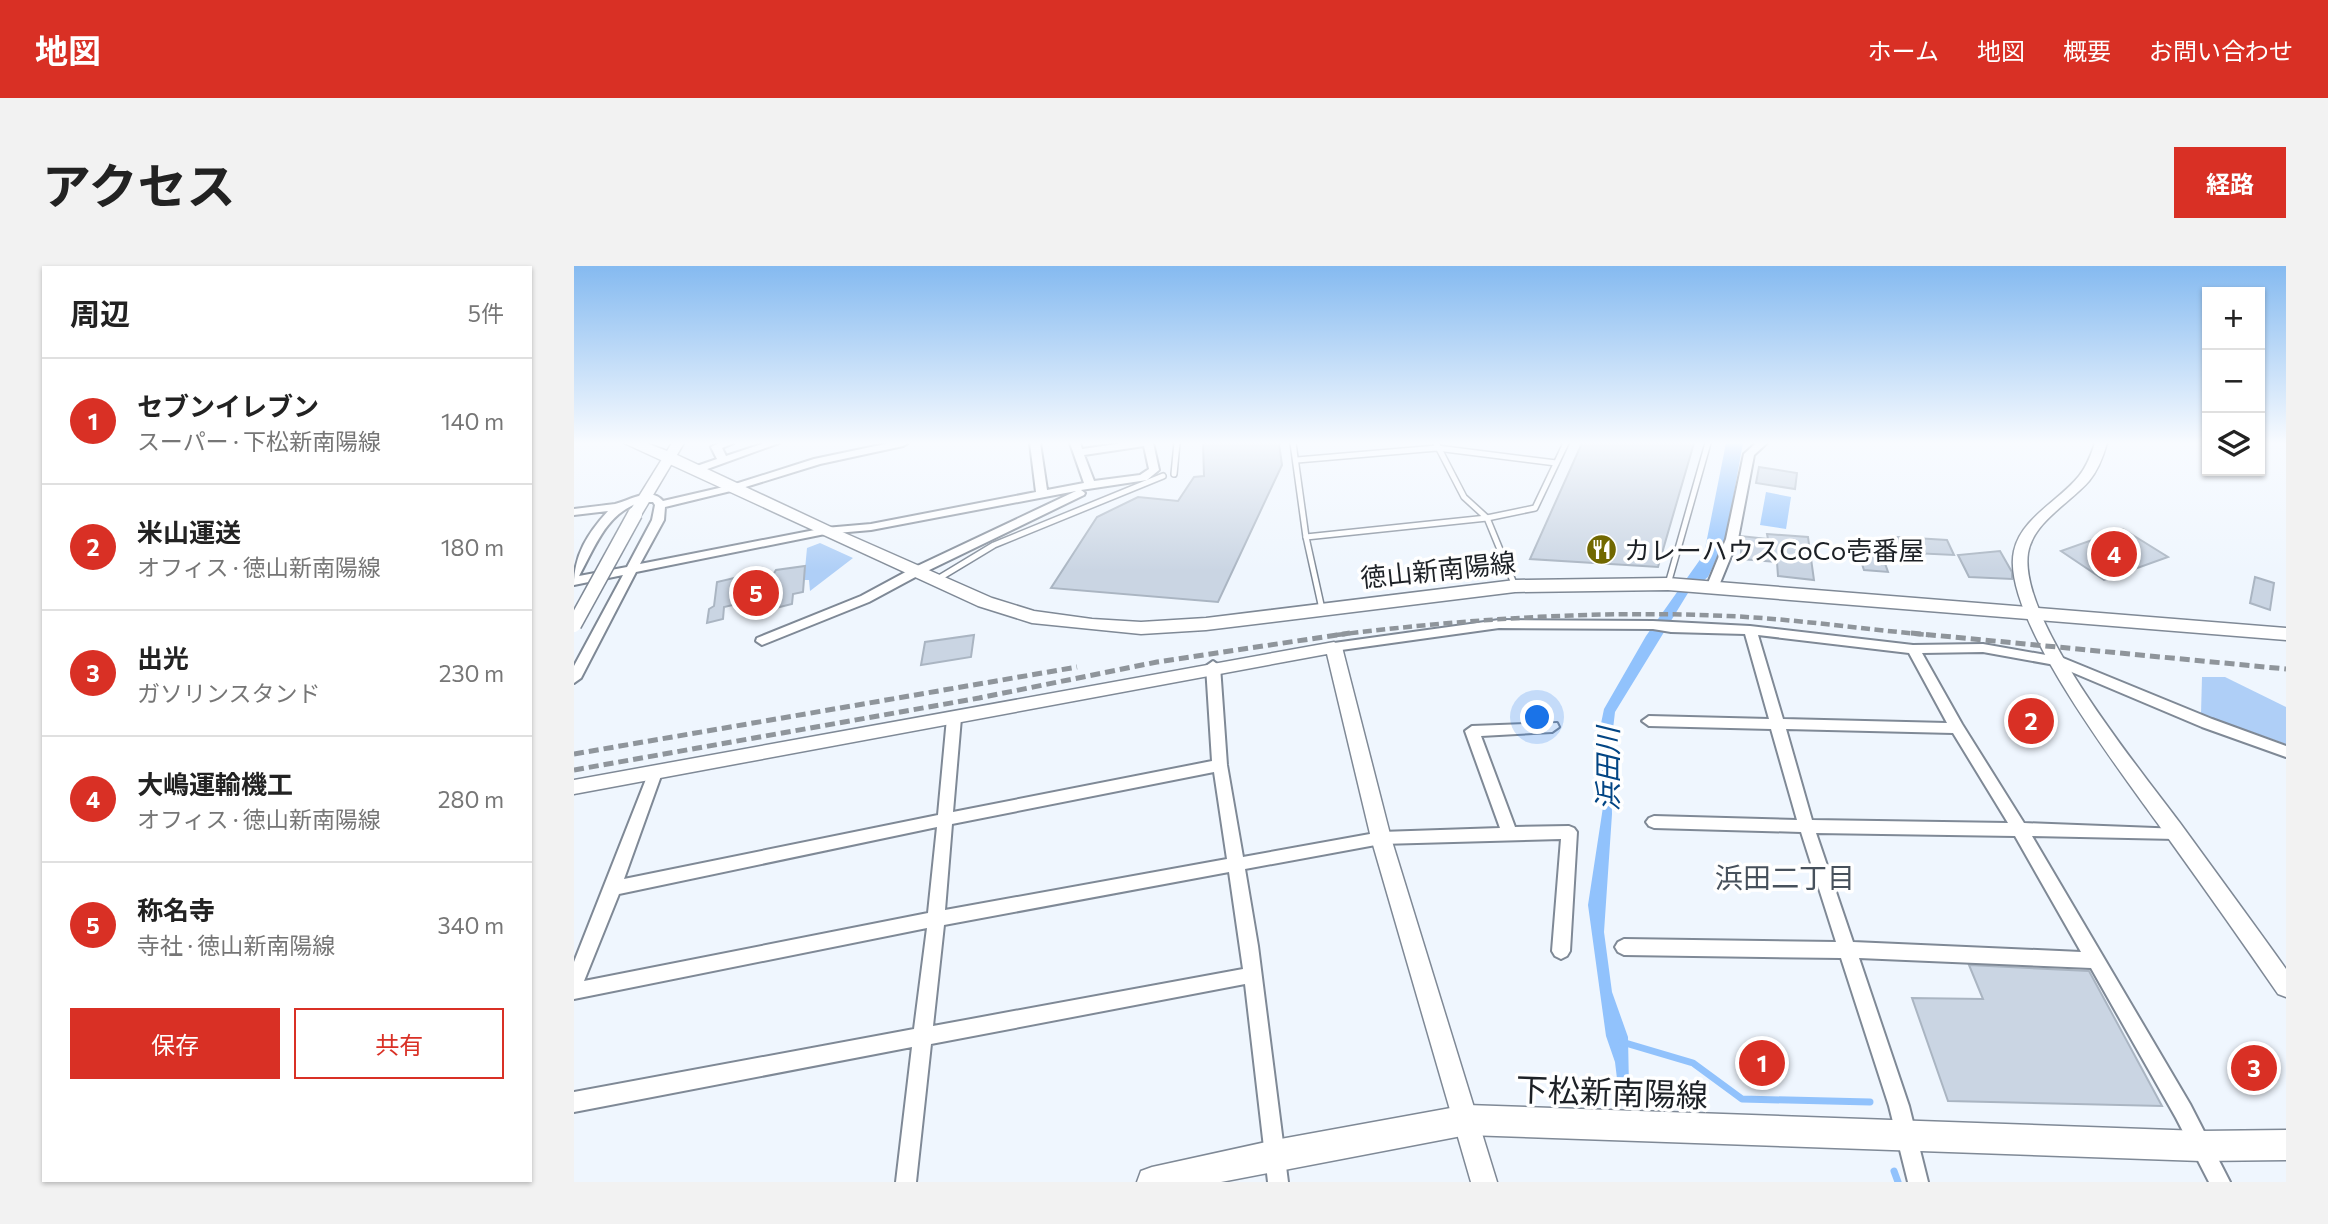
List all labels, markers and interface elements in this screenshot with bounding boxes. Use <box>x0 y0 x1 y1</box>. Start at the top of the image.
text: 地図 <box>35 29 101 70</box>
text: ホーム <box>1868 36 1939 65</box>
text: 地図 <box>1977 36 2025 65</box>
text: 概要 <box>2063 36 2111 65</box>
text: お問い合わせ <box>2149 36 2293 65</box>
button: 経路 <box>2174 147 2286 218</box>
text: アクセス <box>42 154 236 214</box>
map controls <box>2202 287 2265 476</box>
button: + <box>2202 287 2265 350</box>
text: 周辺 <box>70 294 130 331</box>
text: 5件 <box>468 299 504 327</box>
button: − <box>2202 350 2265 413</box>
text: セブンイレブン <box>137 390 319 421</box>
text: 1 <box>88 407 98 435</box>
text: 140 m <box>441 407 504 435</box>
button: layers <box>2202 413 2265 476</box>
text: スーパー · 下松新南陽線 <box>137 427 381 455</box>
text: 米山運送 <box>137 516 241 547</box>
pin: 4 <box>2091 528 2137 580</box>
restaurant icon: カレーハウスCoCo壱番屋 <box>1584 532 1618 566</box>
text: 2 <box>86 533 100 561</box>
text: 180 m <box>441 533 504 561</box>
place label: カレーハウスCoCo壱番屋 <box>1624 534 1924 565</box>
street label: 徳山新南陽線 <box>1359 545 1517 593</box>
text: オフィス · 徳山新南陽線 <box>137 553 381 581</box>
pin: 5 <box>733 567 779 619</box>
text: 出光 <box>137 642 189 673</box>
text: 3 <box>86 659 100 687</box>
text: 230 m <box>439 659 504 687</box>
text: ガソリンスタンド <box>137 679 321 707</box>
pin: 2 <box>2008 695 2054 747</box>
your location <box>1520 700 1554 734</box>
water label: 浜田川 <box>1590 724 1624 811</box>
text: 大嶋運輸機工 <box>137 768 293 799</box>
text: 4 <box>86 785 100 813</box>
text: 280 m <box>438 785 504 813</box>
text: オフィス · 徳山新南陽線 <box>137 805 381 833</box>
district label: 浜田二丁目 <box>1715 860 1855 894</box>
text: 称名寺 <box>137 894 215 925</box>
text: 5 <box>86 911 100 939</box>
text: 340 m <box>438 911 504 939</box>
text: 寺社 · 徳山新南陽線 <box>137 931 335 959</box>
button: 保存 <box>70 1008 280 1079</box>
button: 共有 <box>294 1008 504 1079</box>
pin: 1 <box>1739 1037 1785 1089</box>
pin: 3 <box>2231 1042 2277 1094</box>
street label: 下松新南陽線 <box>1515 1068 1709 1114</box>

